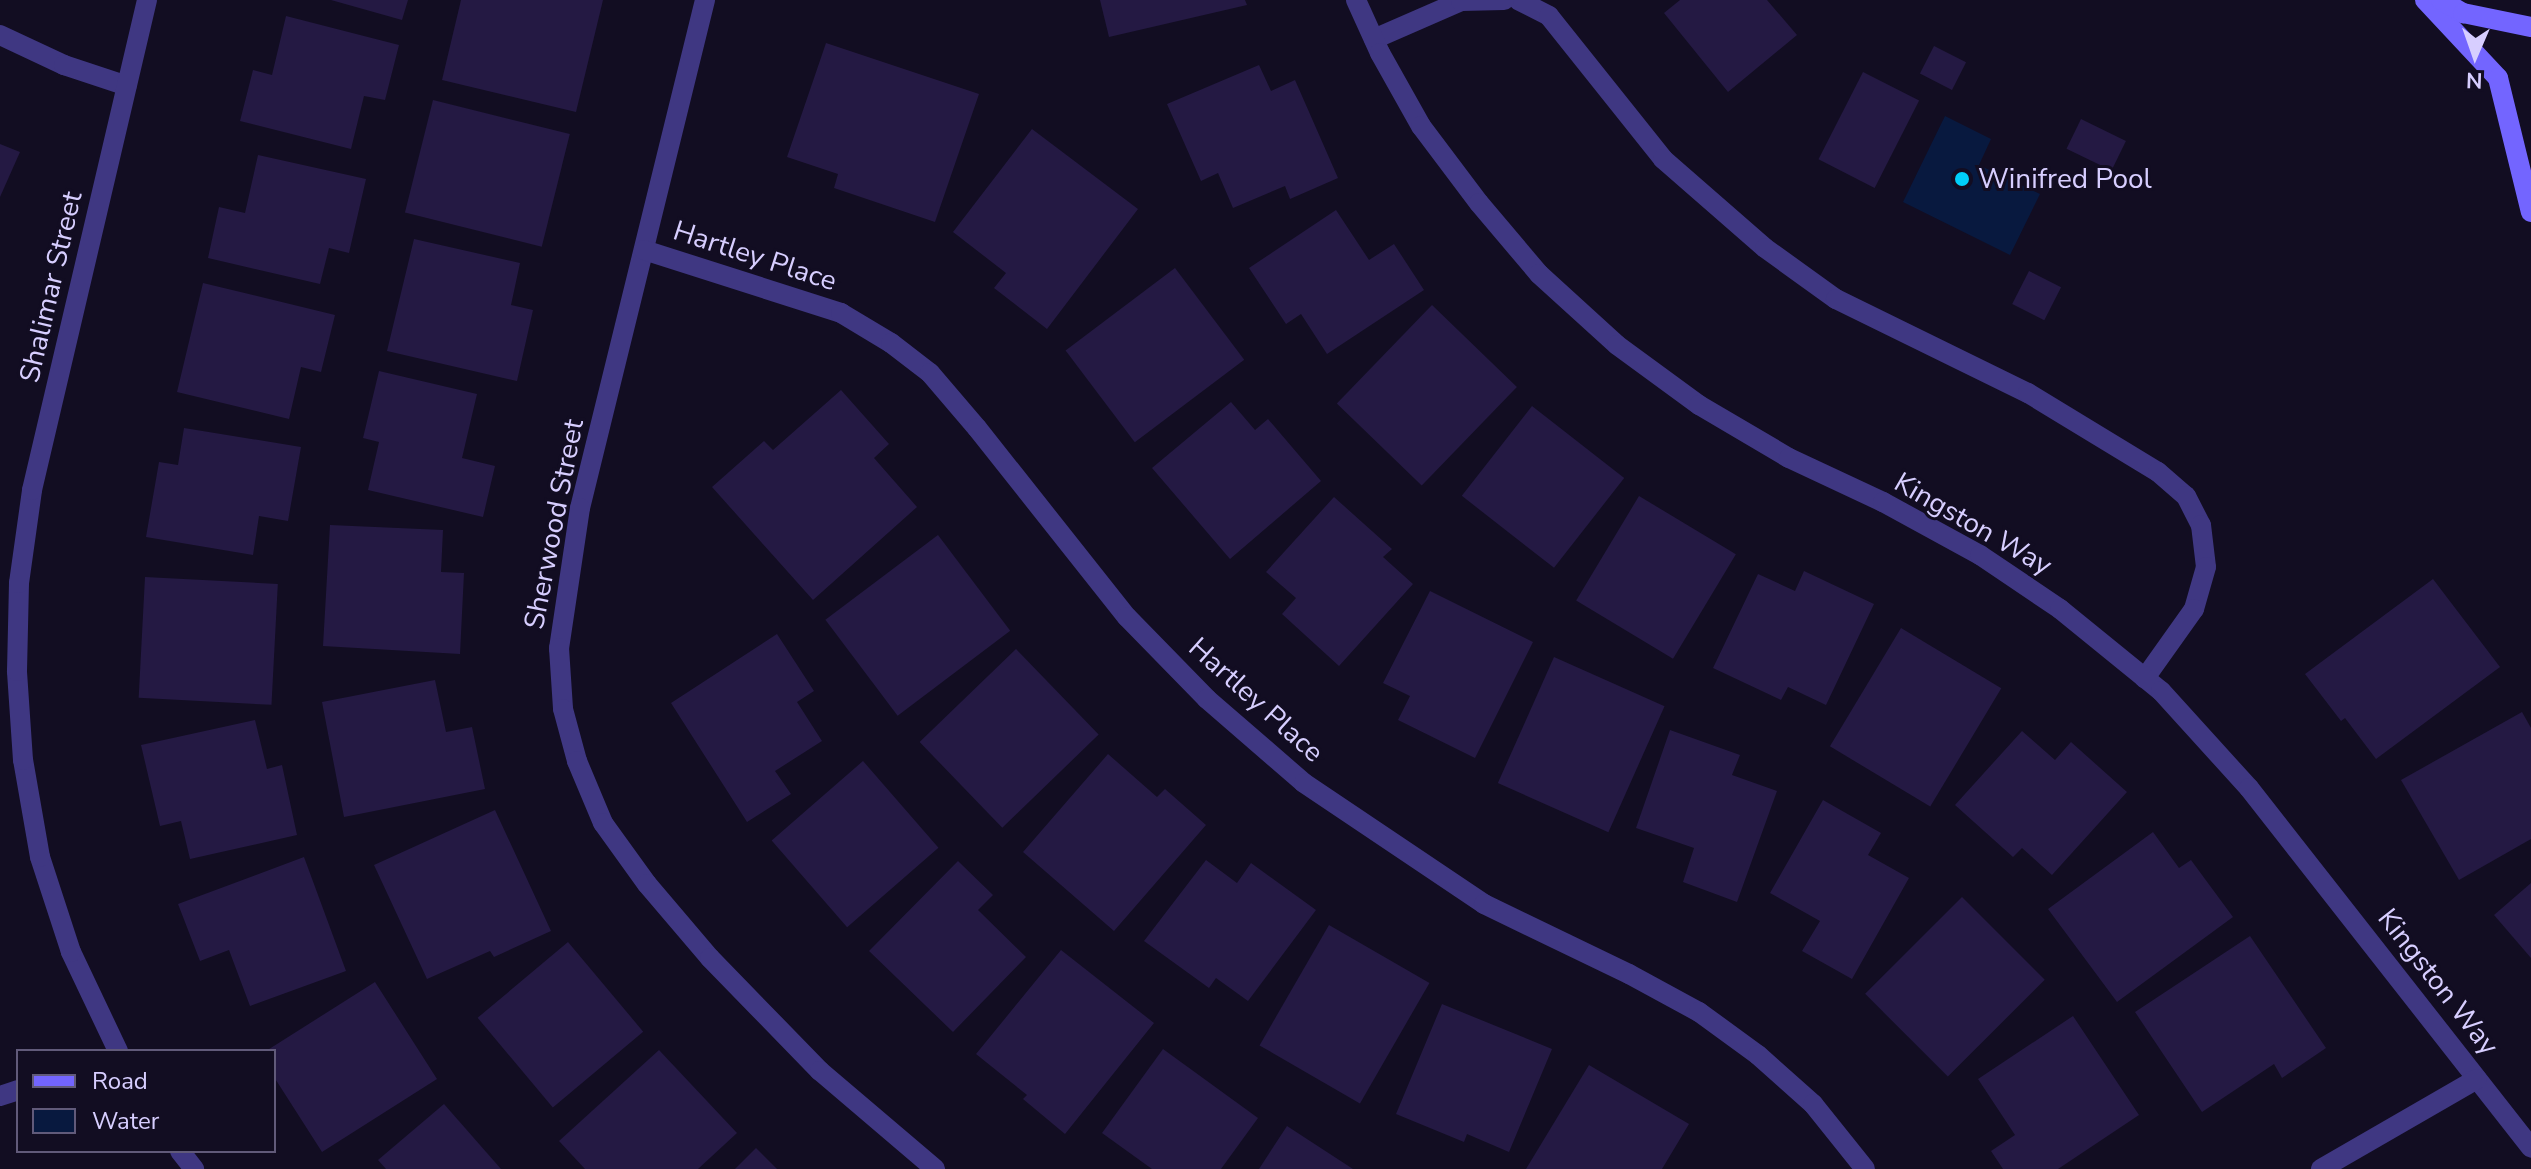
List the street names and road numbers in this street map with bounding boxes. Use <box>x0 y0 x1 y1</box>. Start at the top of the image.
street label: Shalimar Street <box>13 188 89 386</box>
street label: Hartley Place <box>669 214 841 298</box>
street label: Sherwood Street <box>517 416 591 632</box>
street label: Kingston Way <box>1888 465 2058 583</box>
street label: Hartley Place <box>1182 631 1330 769</box>
street label: Kingston Way <box>2370 902 2506 1062</box>

